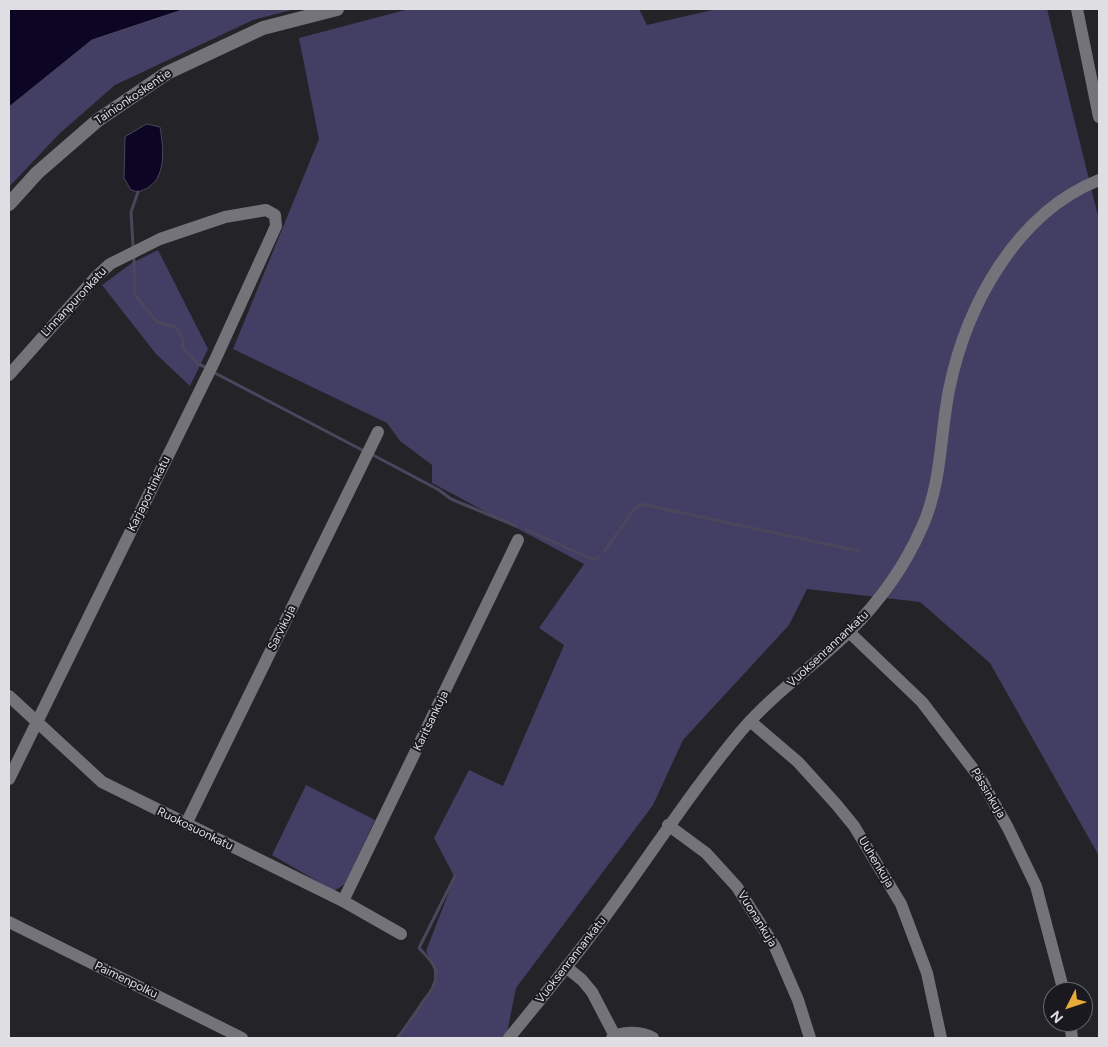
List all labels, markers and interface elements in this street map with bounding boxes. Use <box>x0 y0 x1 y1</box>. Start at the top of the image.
street label: Tainionkoskentie <box>92 66 174 128</box>
street label: Linnanpuronkatu <box>38 264 110 340</box>
street label: Karjaportinkatu <box>125 454 173 534</box>
street label: Sarvikuja <box>265 603 299 653</box>
street label: Vuoksenrannankatu <box>784 608 872 690</box>
street label: Karitsankuja <box>410 689 452 753</box>
street label: Pässinkuja <box>968 765 1008 821</box>
street label: Ruokosuonkatu <box>155 804 235 854</box>
street label: Uuhenkuja <box>855 834 897 890</box>
street label: Vuonankuja <box>734 888 780 950</box>
street label: Vuoksenrannankatu <box>533 914 609 1006</box>
street label: Paimenpolku <box>92 959 160 1001</box>
north arrow <box>1043 982 1093 1032</box>
text: N <box>1047 1007 1067 1026</box>

